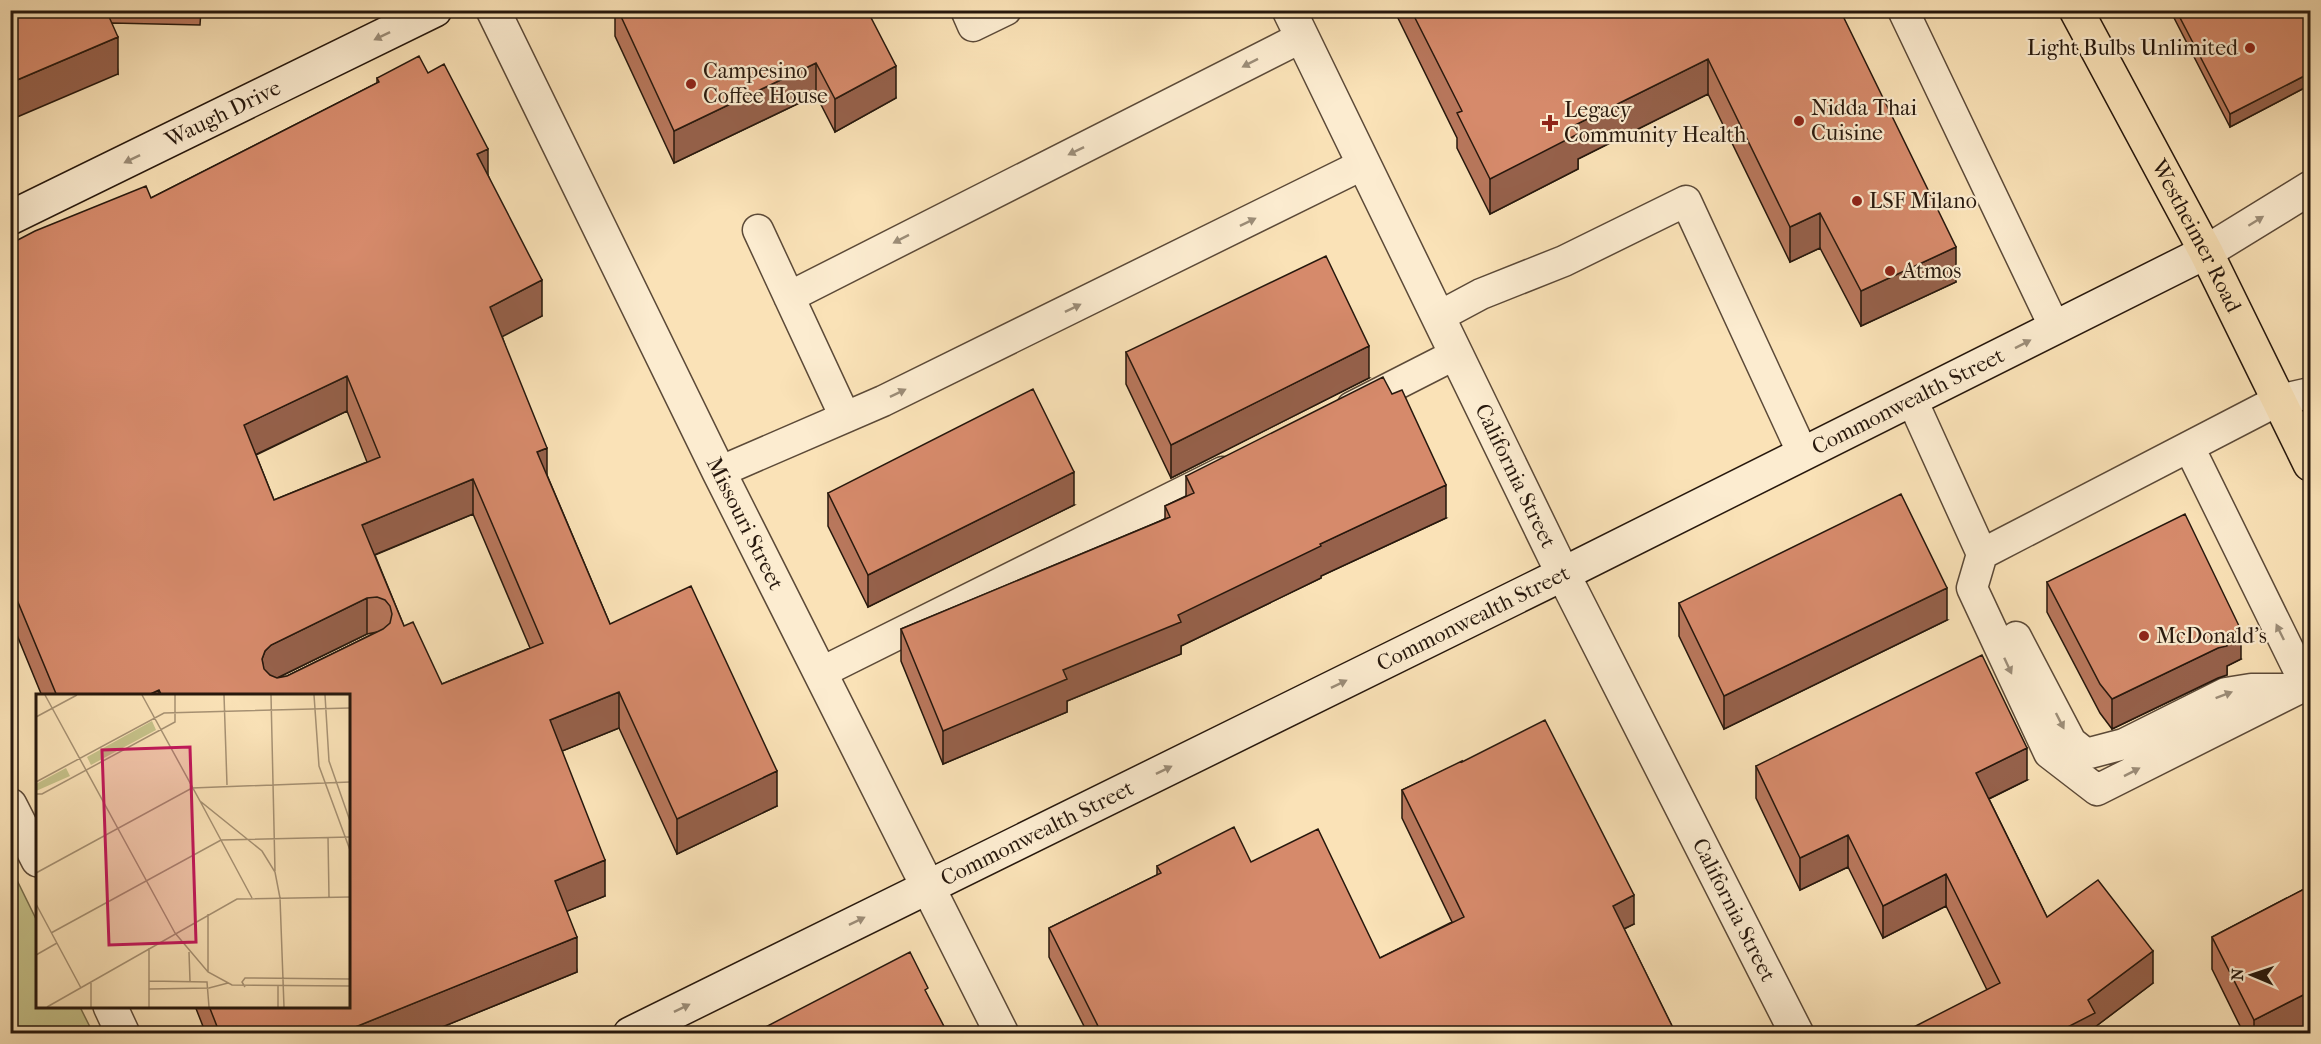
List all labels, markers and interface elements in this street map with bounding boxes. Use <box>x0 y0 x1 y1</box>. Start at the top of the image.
one-way arrow <box>374 32 391 41</box>
place label: Light Bulbs Unlimited <box>2027 35 2239 61</box>
marker: Light Bulbs Unlimited <box>2243 41 2257 55</box>
place label: Campesino Coffee House <box>703 58 828 109</box>
one-way arrow <box>1241 59 1258 68</box>
street label: Waugh Drive <box>160 75 285 153</box>
marker: Campesino Coffee House <box>684 77 698 91</box>
place label: Nidda Thai Cuisine <box>1811 95 1917 146</box>
place label: Legacy Community Health <box>1564 97 1747 148</box>
marker: Legacy Community Health <box>1541 114 1559 132</box>
marker: Nidda Thai Cuisine <box>1792 114 1806 128</box>
one-way arrow <box>1067 147 1084 156</box>
one-way arrow <box>123 154 140 163</box>
street label: Westheimer Road <box>2145 154 2247 318</box>
place label: LSF Milano <box>1869 188 1977 214</box>
marker: LSF Milano <box>1850 194 1864 208</box>
one-way arrow <box>2248 216 2264 227</box>
one-way arrow <box>1240 217 1257 226</box>
one-way arrow <box>893 234 910 243</box>
place label: Atmos <box>1901 258 1961 284</box>
marker: Atmos <box>1883 264 1897 278</box>
one-way arrow <box>1065 303 1082 312</box>
one-way arrow <box>2015 339 2032 348</box>
street label: Commonwealth Street <box>1807 342 2009 460</box>
one-way arrow <box>890 389 907 398</box>
street label: California Street <box>1469 400 1561 552</box>
street label: Missouri Street <box>701 453 789 594</box>
street label: Commonwealth Street <box>1372 560 1574 677</box>
place label: McDonald's <box>2156 623 2267 649</box>
one-way arrow <box>2276 624 2285 641</box>
marker: McDonald's <box>2137 629 2151 643</box>
one-way arrow <box>2004 658 2013 675</box>
one-way arrow <box>1331 680 1348 689</box>
one-way arrow <box>2216 690 2234 700</box>
inset map <box>36 694 350 1008</box>
one-way arrow <box>2055 712 2064 729</box>
one-way arrow <box>1156 766 1173 775</box>
one-way arrow <box>2123 767 2140 777</box>
street label: Commonwealth Street <box>936 775 1138 892</box>
street label: California Street <box>1687 834 1781 986</box>
one-way arrow <box>849 916 866 926</box>
north arrow <box>2222 945 2282 1005</box>
text: N <box>2228 967 2247 981</box>
one-way arrow <box>674 1003 691 1012</box>

